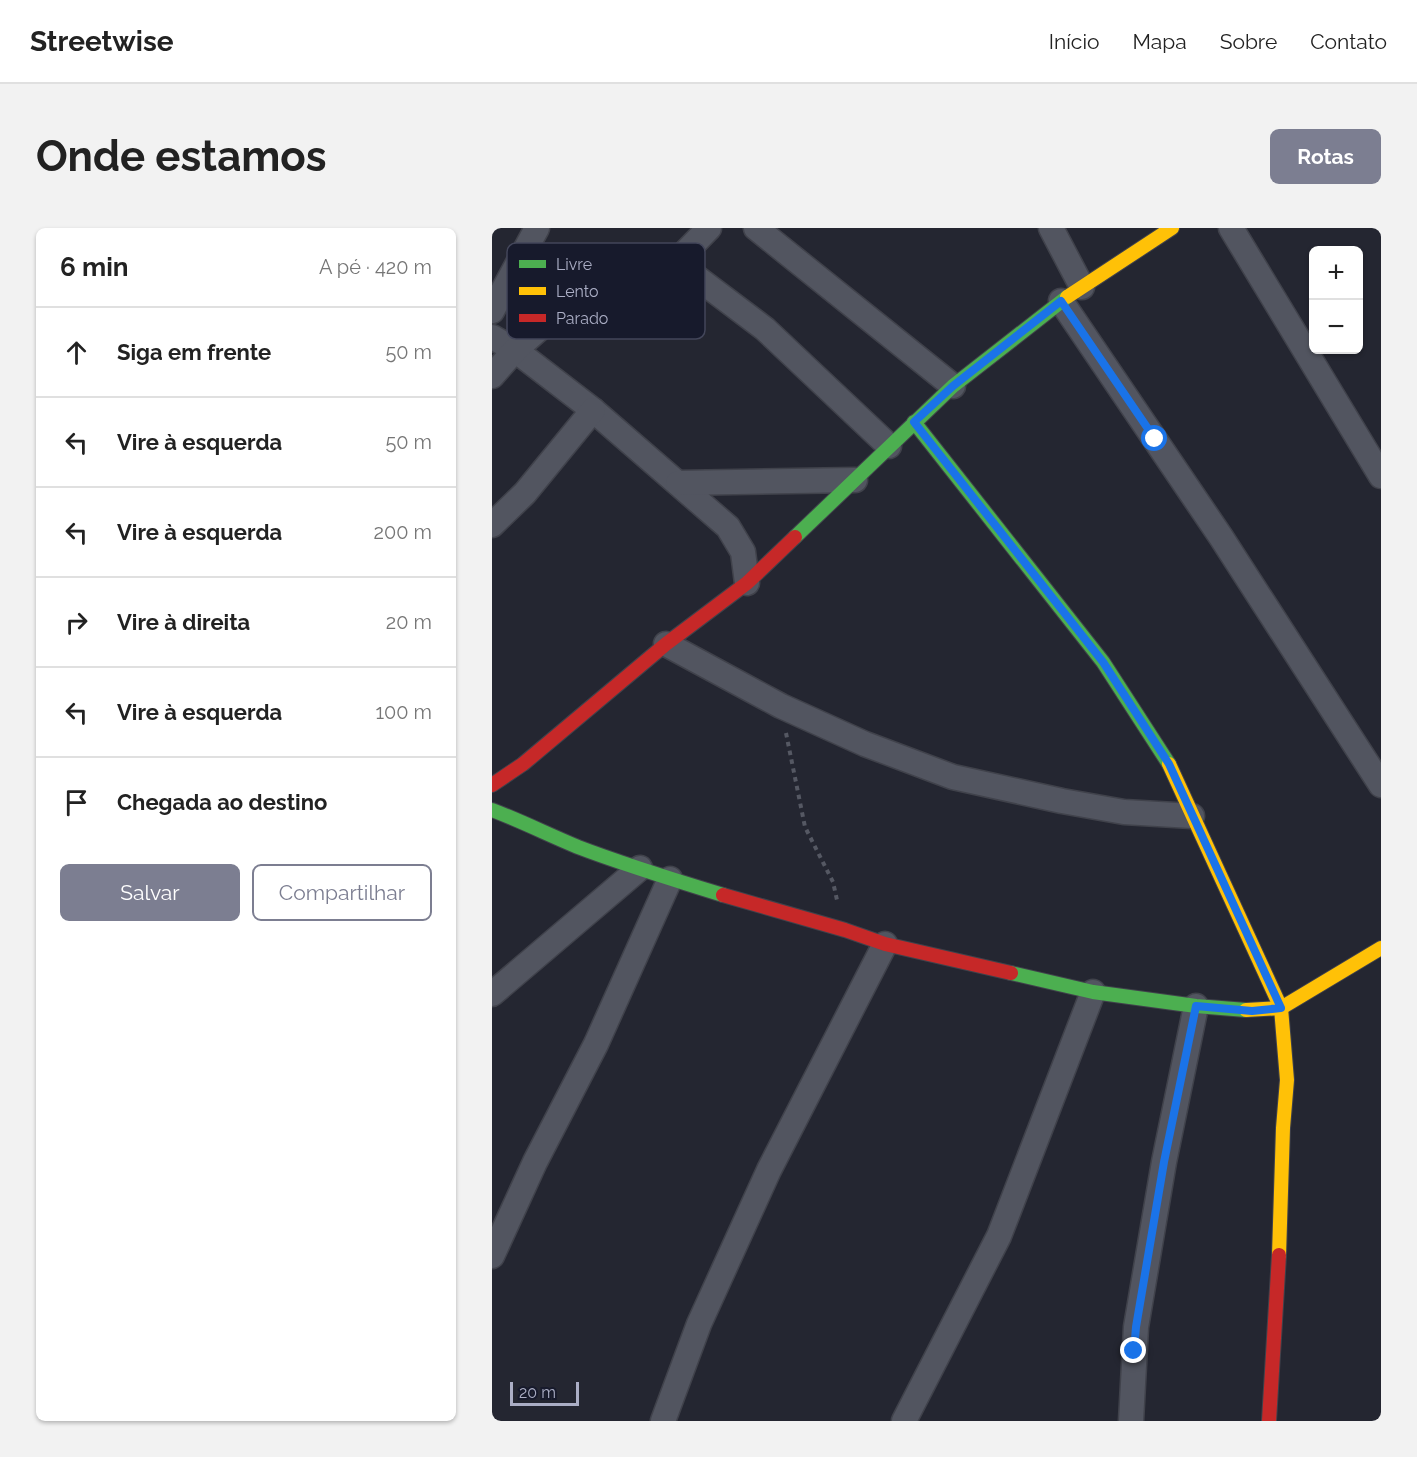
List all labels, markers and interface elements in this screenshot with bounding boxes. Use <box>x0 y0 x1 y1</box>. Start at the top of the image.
text: Streetwise <box>30 25 174 58</box>
text: Início <box>1049 29 1099 54</box>
text: Mapa <box>1132 29 1187 54</box>
text: Sobre <box>1220 29 1277 54</box>
text: Contato <box>1310 29 1387 54</box>
button: Rotas <box>1270 129 1381 184</box>
text: Onde estamos <box>36 132 327 181</box>
legend <box>507 243 705 339</box>
map controls <box>1309 246 1363 354</box>
button: + <box>1309 246 1363 300</box>
text: 6 min <box>60 252 129 282</box>
text: A pé · 420 m <box>319 255 432 279</box>
text: Livre <box>556 255 592 274</box>
text: Lento <box>556 282 599 301</box>
button: − <box>1309 300 1363 354</box>
text: Parado <box>556 309 608 328</box>
icon: ahead <box>60 336 93 369</box>
text: Siga em frente <box>117 339 271 365</box>
text: 50 m <box>385 340 432 364</box>
route start <box>1141 425 1167 451</box>
icon: left <box>60 426 93 459</box>
text: Vire à esquerda <box>117 429 282 455</box>
text: 50 m <box>385 430 432 454</box>
icon: left <box>60 516 93 549</box>
text: Vire à esquerda <box>117 519 282 545</box>
text: 200 m <box>374 520 432 544</box>
icon: right <box>60 606 93 639</box>
text: Vire à direita <box>117 609 250 635</box>
text: 20 m <box>386 610 432 634</box>
icon: left <box>60 696 93 729</box>
text: Vire à esquerda <box>117 699 282 725</box>
text: 100 m <box>375 700 432 724</box>
icon: arrive <box>60 786 93 819</box>
text: Chegada ao destino <box>117 789 327 815</box>
button: Salvar <box>60 864 240 921</box>
button: Compartilhar <box>252 864 432 921</box>
route end <box>1120 1337 1146 1363</box>
scale bar <box>510 1379 579 1406</box>
text: 20 m <box>519 1383 556 1402</box>

